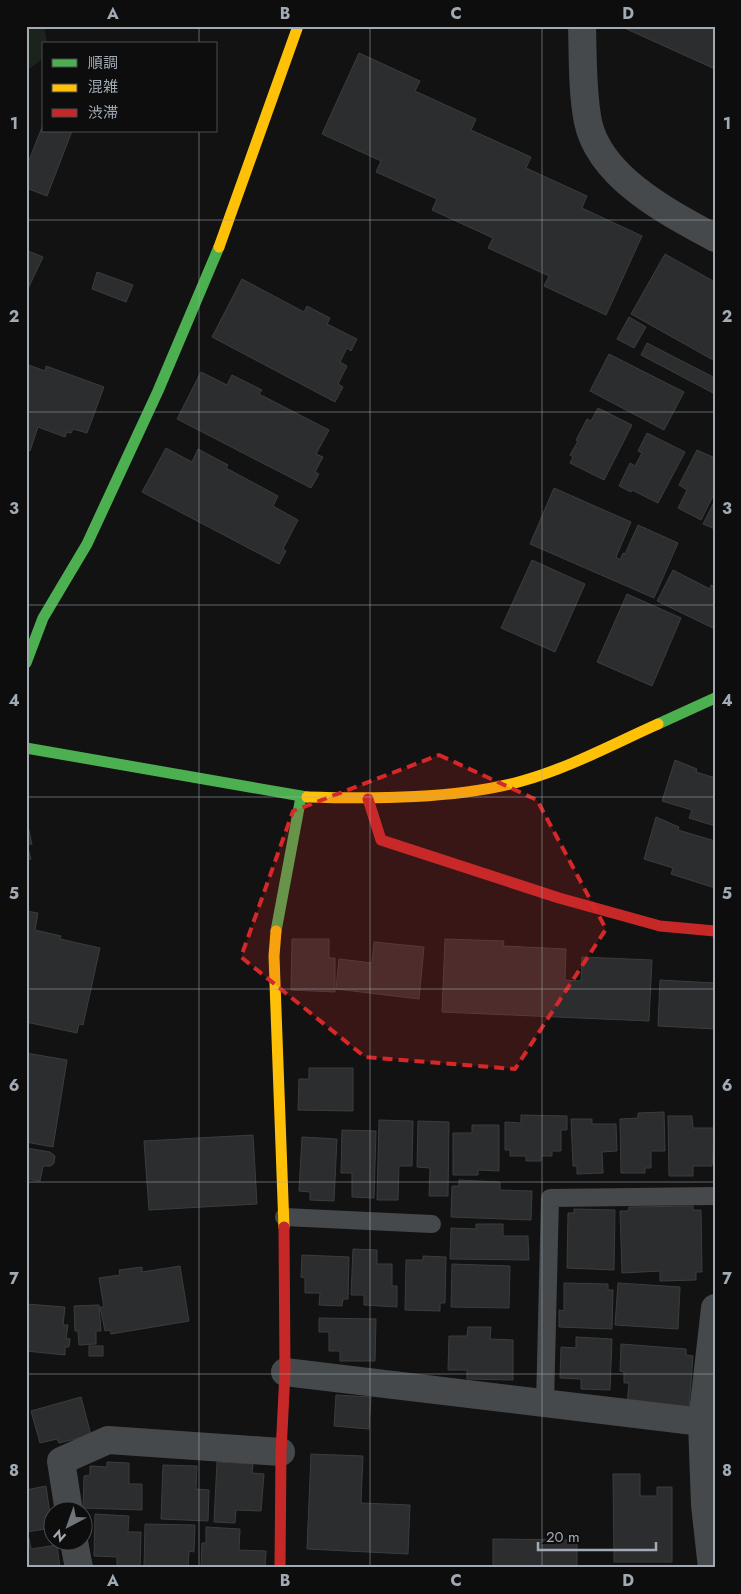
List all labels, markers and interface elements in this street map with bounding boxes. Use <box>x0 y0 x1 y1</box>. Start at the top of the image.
text: A <box>106 2 119 25</box>
text: B <box>280 2 290 25</box>
text: C <box>450 2 462 25</box>
text: D <box>622 2 634 25</box>
legend <box>42 42 218 132</box>
text: 順調 <box>88 52 118 74</box>
text: 混雑 <box>88 76 118 98</box>
text: 渋滞 <box>88 102 118 124</box>
text: 1 <box>10 112 18 135</box>
text: 1 <box>723 112 731 135</box>
text: 2 <box>9 305 19 328</box>
text: 2 <box>722 305 732 328</box>
text: 3 <box>9 497 19 520</box>
text: 3 <box>722 497 732 520</box>
text: 4 <box>8 689 20 712</box>
text: 4 <box>721 689 733 712</box>
text: 5 <box>9 882 19 905</box>
text: 5 <box>722 882 732 905</box>
text: 6 <box>9 1074 19 1097</box>
text: 6 <box>722 1074 732 1097</box>
text: 7 <box>9 1267 19 1290</box>
text: 7 <box>722 1267 732 1290</box>
text: 8 <box>9 1459 19 1482</box>
text: 8 <box>722 1459 732 1482</box>
north arrow <box>42 1502 92 1552</box>
scale bar <box>538 1519 656 1551</box>
text: N <box>49 1525 70 1547</box>
text: 20 m <box>546 1526 580 1548</box>
text: A <box>106 1569 119 1592</box>
text: B <box>280 1569 290 1592</box>
text: C <box>450 1569 462 1592</box>
text: D <box>622 1569 634 1592</box>

